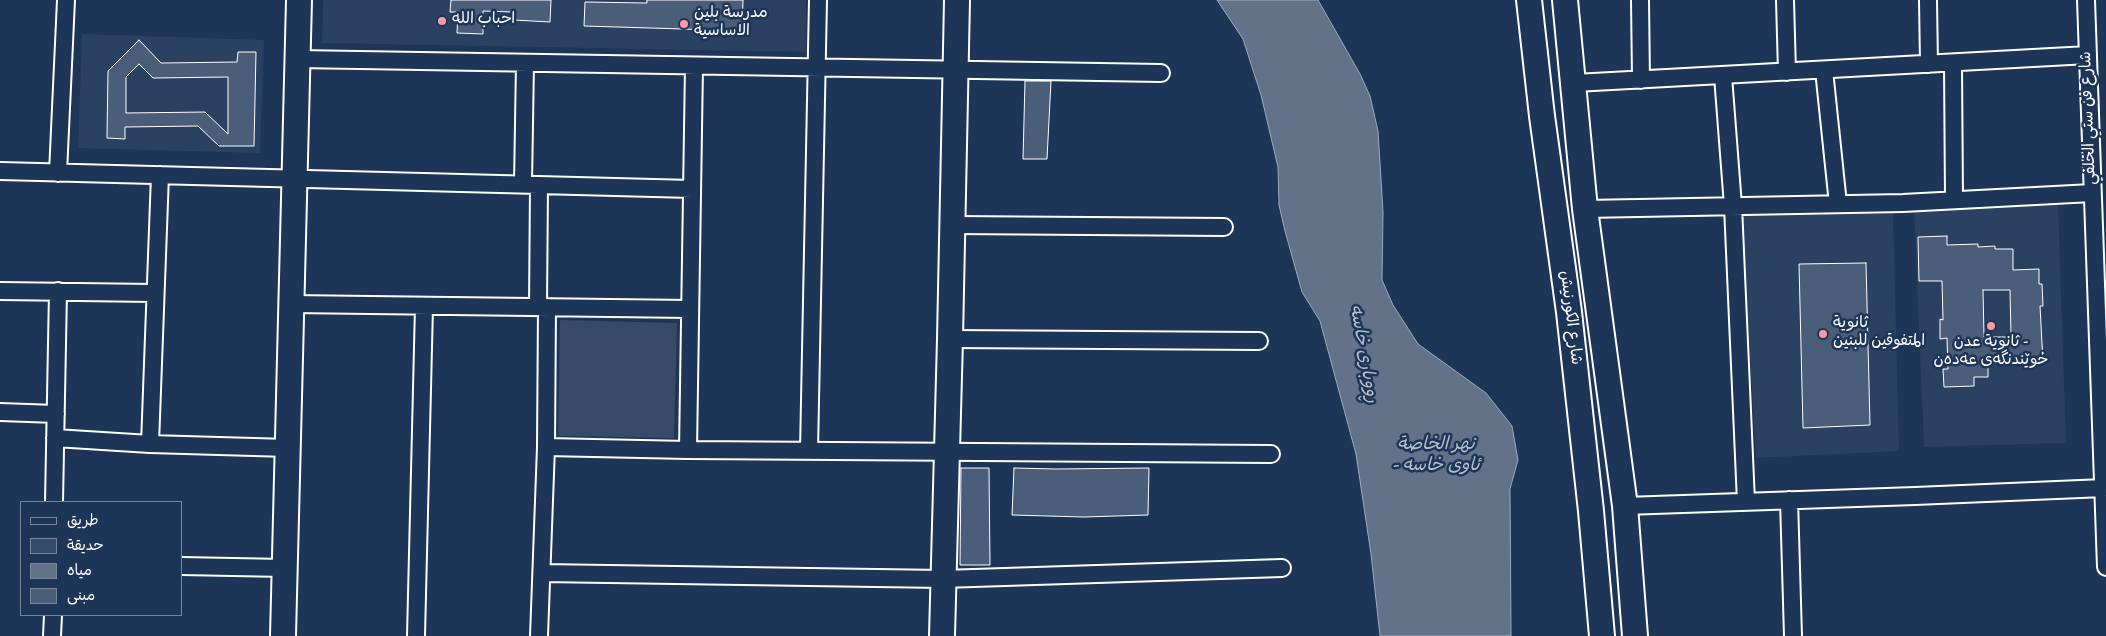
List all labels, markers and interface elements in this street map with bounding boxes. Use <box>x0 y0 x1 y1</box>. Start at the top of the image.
place label: مدرسة بلين الاساسية <box>694 5 768 43</box>
place label: احباب الله <box>452 11 515 31</box>
marker: احباب الله <box>436 15 448 27</box>
marker: مدرسة بلين الاساسية <box>678 18 690 30</box>
street label: شارع فن ستي الخلفي <box>2078 51 2102 185</box>
street label: شارع الكورنيش <box>1554 270 1584 366</box>
water label: ڕووباری خاسە <box>1343 303 1381 405</box>
place label: ثانوية المتفوقين للبنين <box>1833 315 1925 353</box>
marker: ثانوية عدن - خوێندنگەی عەدەن <box>1985 320 1997 332</box>
marker: ثانوية المتفوقين للبنين <box>1817 328 1829 340</box>
place label: ثانوية عدن - خوێندنگەی عەدەن <box>1934 334 2048 372</box>
water label: نهر الخاصة - ئاوی خاسە <box>1393 435 1479 478</box>
legend <box>20 501 182 616</box>
text: طريق <box>67 513 99 531</box>
text: حديقة <box>67 538 104 556</box>
text: مياه <box>67 563 92 581</box>
text: مبنى <box>67 588 95 606</box>

